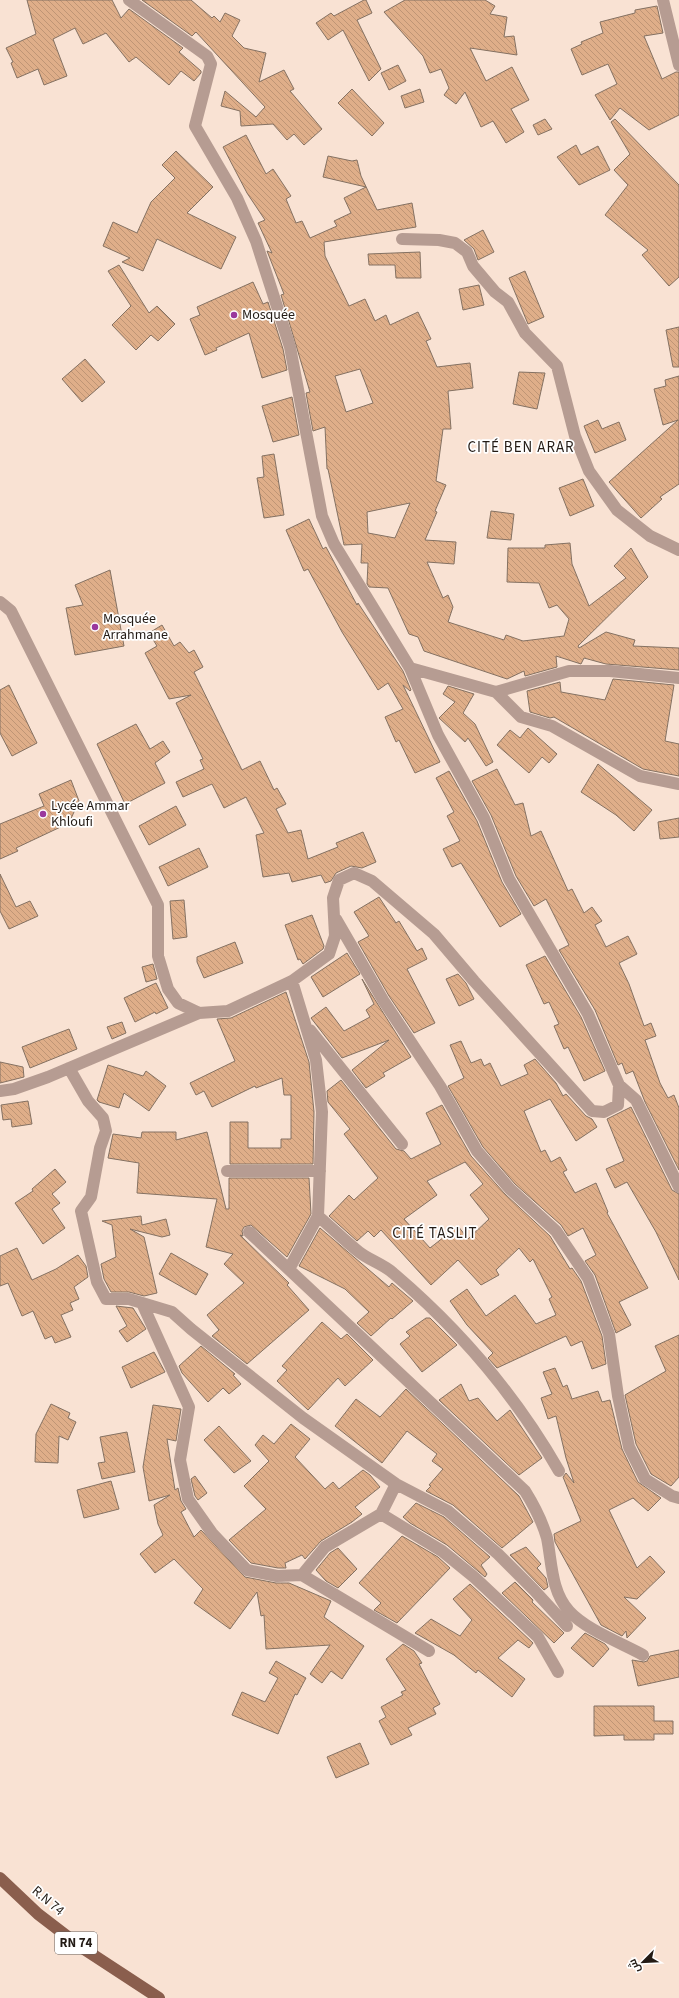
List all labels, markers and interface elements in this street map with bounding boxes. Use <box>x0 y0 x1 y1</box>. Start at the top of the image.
place label: Mosquée <box>242 305 295 325</box>
marker: Mosquée <box>229 310 239 320</box>
district label: CITÉ BEN ARAR <box>467 437 575 458</box>
place label: Mosquée Arrahmane <box>103 609 168 645</box>
marker: Mosquée Arrahmane <box>90 622 100 632</box>
place label: Lycée Ammar Khloufi <box>51 796 129 832</box>
marker: Lycée Ammar Khloufi <box>38 809 48 819</box>
district label: CITÉ TASLIT <box>392 1223 478 1244</box>
street label: R.N 74 <box>27 1881 69 1921</box>
road number: RN 74 <box>55 1932 97 1954</box>
north arrow <box>623 1942 663 1982</box>
text: ش <box>625 1956 644 1975</box>

